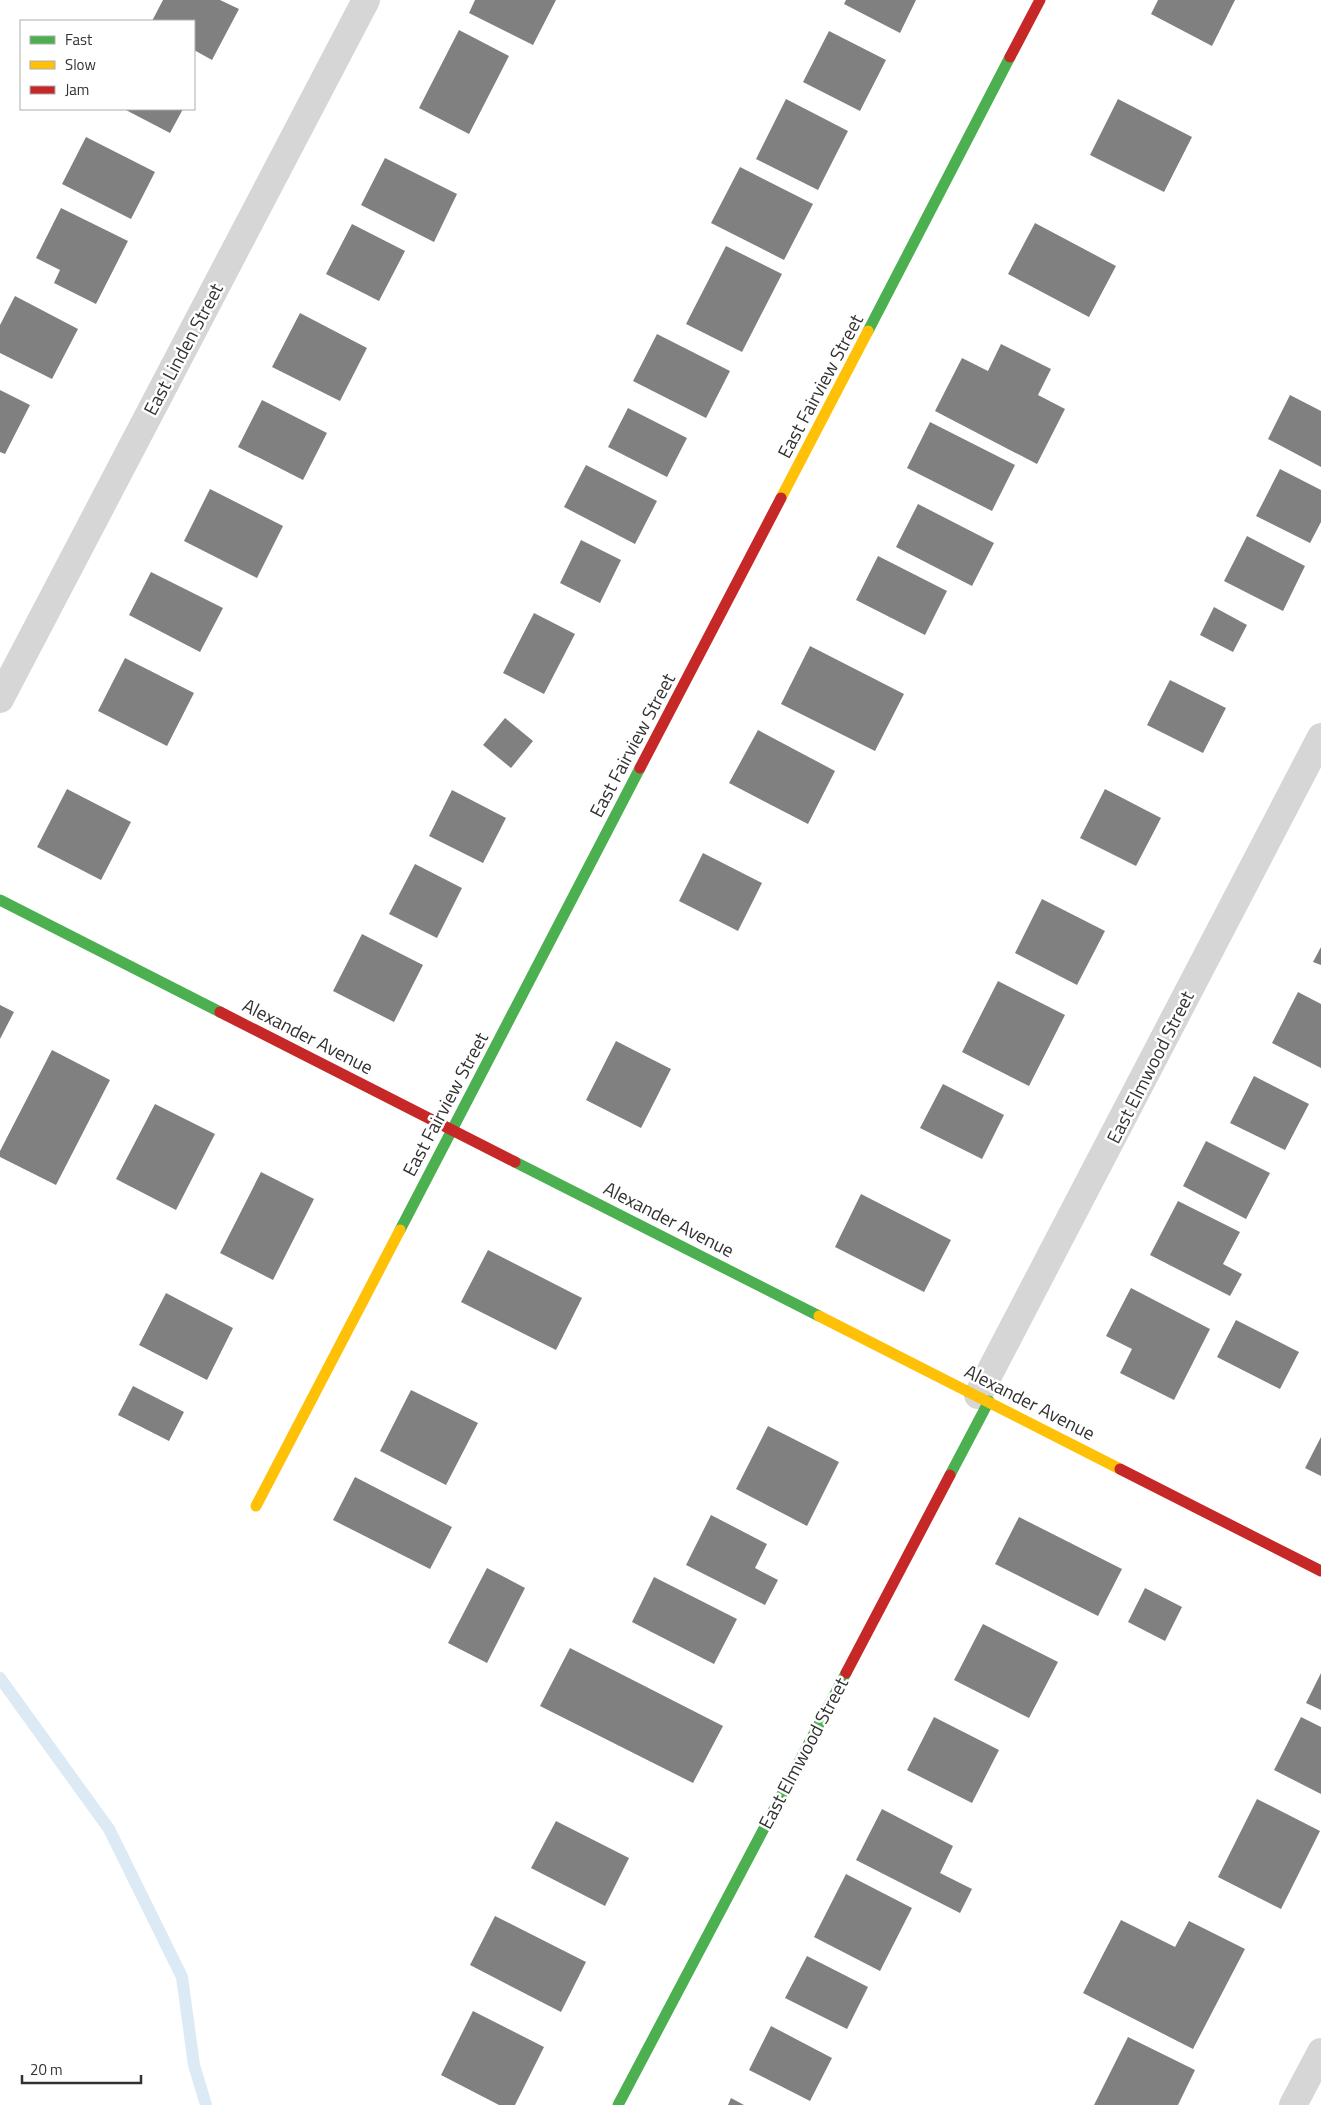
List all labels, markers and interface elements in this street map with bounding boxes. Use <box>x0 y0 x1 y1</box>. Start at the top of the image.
legend <box>20 20 195 110</box>
text: Fast <box>65 28 93 51</box>
text: Slow <box>65 53 96 76</box>
text: Jam <box>65 78 89 101</box>
street label: East Linden Street <box>135 277 230 420</box>
street label: East Fairview Street <box>769 308 870 463</box>
street label: East Fairview Street <box>581 667 682 822</box>
street label: East Elmwood Street <box>1098 985 1201 1148</box>
street label: Alexander Avenue <box>238 990 379 1081</box>
street label: East Fairview Street <box>394 1026 495 1181</box>
street label: Alexander Avenue <box>599 1173 740 1264</box>
street label: Alexander Avenue <box>960 1356 1101 1447</box>
street label: East Elmwood Street <box>750 1671 855 1834</box>
scale bar <box>22 2052 141 2084</box>
text: 20 m <box>30 2058 63 2081</box>

